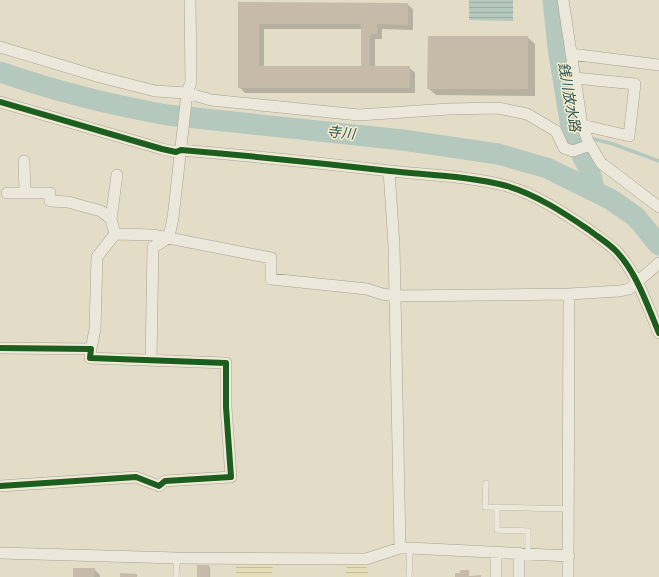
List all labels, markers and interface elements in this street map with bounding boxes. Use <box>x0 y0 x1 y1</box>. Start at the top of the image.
water label: 銭川放水路 <box>556 61 583 134</box>
water label: 寺川 <box>326 124 358 142</box>

